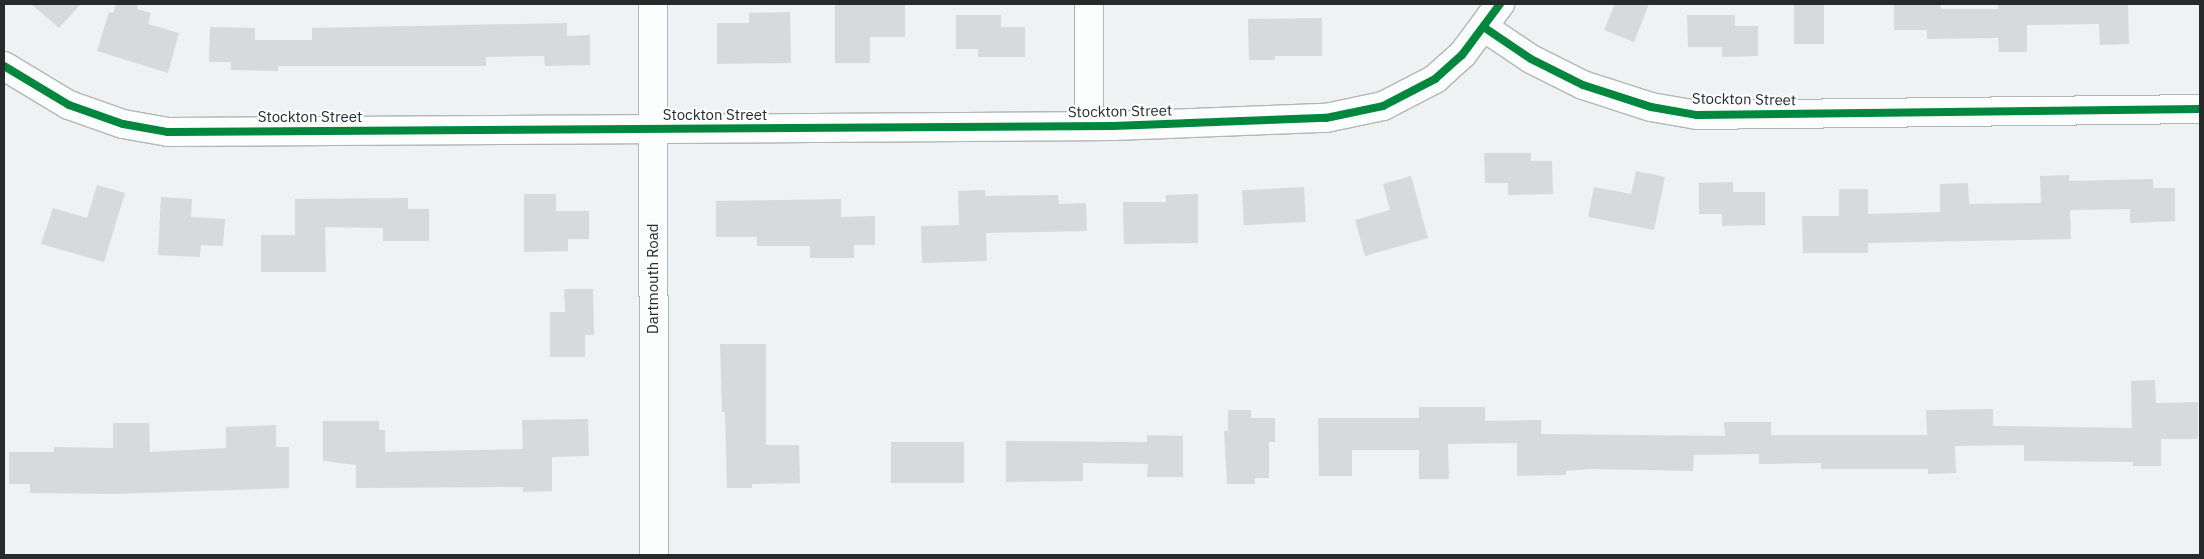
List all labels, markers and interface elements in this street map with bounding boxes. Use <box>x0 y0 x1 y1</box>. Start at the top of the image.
street label: Stockton Street <box>1692 89 1796 109</box>
street label: Stockton Street <box>1068 101 1172 121</box>
street label: Stockton Street <box>663 106 767 124</box>
street label: Stockton Street <box>258 108 362 126</box>
street label: Dartmouth Road <box>644 224 662 334</box>

